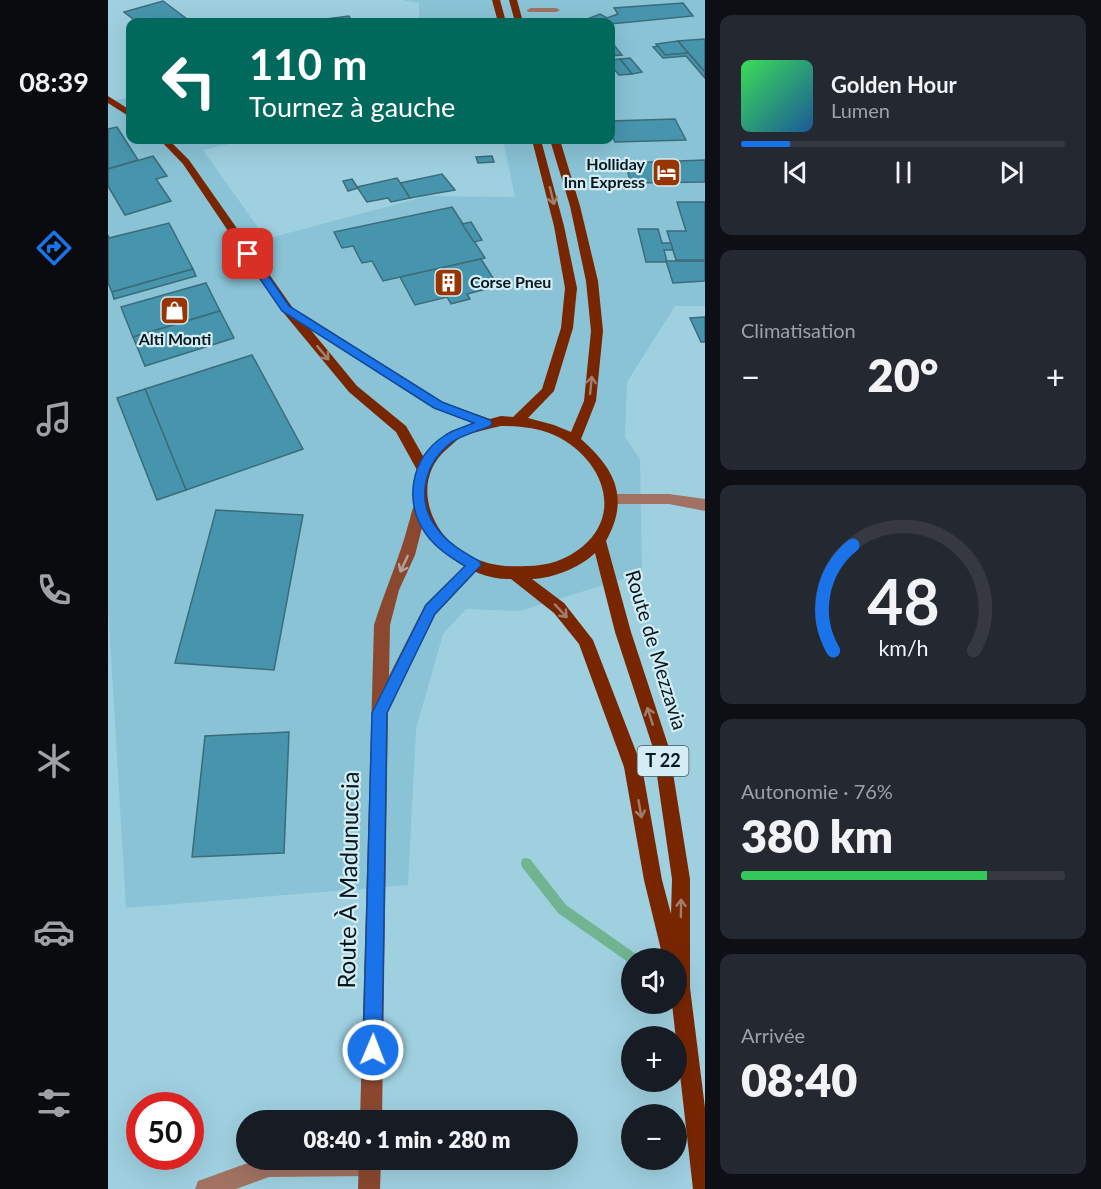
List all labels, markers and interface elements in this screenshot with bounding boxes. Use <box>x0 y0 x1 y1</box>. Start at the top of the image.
text: 110 m <box>249 39 367 89</box>
icon: left <box>150 42 228 120</box>
text: 08:39 <box>19 65 89 98</box>
text: Golden Hour <box>831 71 957 98</box>
text: Tournez à gauche <box>249 90 455 123</box>
text: Lumen <box>831 98 890 122</box>
place label: Holliday Inn Express <box>563 154 646 191</box>
icon: previous <box>779 156 812 189</box>
icon: pause <box>887 156 920 189</box>
icon: next <box>995 156 1028 189</box>
hotel icon: Holliday Inn Express <box>650 157 682 189</box>
one-way arrow <box>546 186 558 205</box>
icon: directions <box>33 227 75 269</box>
pin <box>222 228 273 279</box>
icon: arrive <box>231 237 264 270</box>
building icon: Corse Pneu <box>433 266 465 298</box>
place label: Corse Pneu <box>470 272 551 291</box>
shop icon: Alti Monti <box>159 295 191 327</box>
text: Climatisation <box>741 318 856 342</box>
place label: Alti Monti <box>138 329 211 348</box>
one-way arrow <box>317 345 330 361</box>
text: 20° <box>868 348 938 402</box>
text: − <box>741 356 760 396</box>
text: + <box>1046 356 1065 396</box>
one-way arrow <box>586 375 597 395</box>
icon: music <box>33 398 75 440</box>
one-way arrow <box>398 554 409 572</box>
text: 48 <box>867 564 939 639</box>
street label: Route de Mezzavia <box>621 567 693 732</box>
icon: phone <box>33 569 75 611</box>
one-way arrow <box>554 603 568 618</box>
text: km/h <box>878 636 928 662</box>
one-way arrow <box>644 707 655 726</box>
icon: climate <box>33 740 75 782</box>
road number: T 22 <box>638 746 688 776</box>
street label: Route À Madunuccia <box>331 771 364 989</box>
text: Autonomie · 76% <box>741 779 893 803</box>
one-way arrow <box>635 798 646 818</box>
text: 380 km <box>741 809 893 863</box>
one-way arrow <box>675 899 687 919</box>
icon: car <box>33 911 75 953</box>
map controls <box>621 948 687 1170</box>
button: sound <box>621 948 687 1014</box>
position arrow <box>341 1018 405 1082</box>
text: Arrivée <box>741 1023 805 1047</box>
button: + <box>621 1026 687 1092</box>
text: 08:40 <box>741 1053 857 1107</box>
icon: filters <box>33 1082 75 1124</box>
speed limit sign: 50 <box>126 1092 204 1170</box>
button: − <box>621 1104 687 1170</box>
text: 08:40 · 1 min · 280 m <box>304 1126 510 1153</box>

